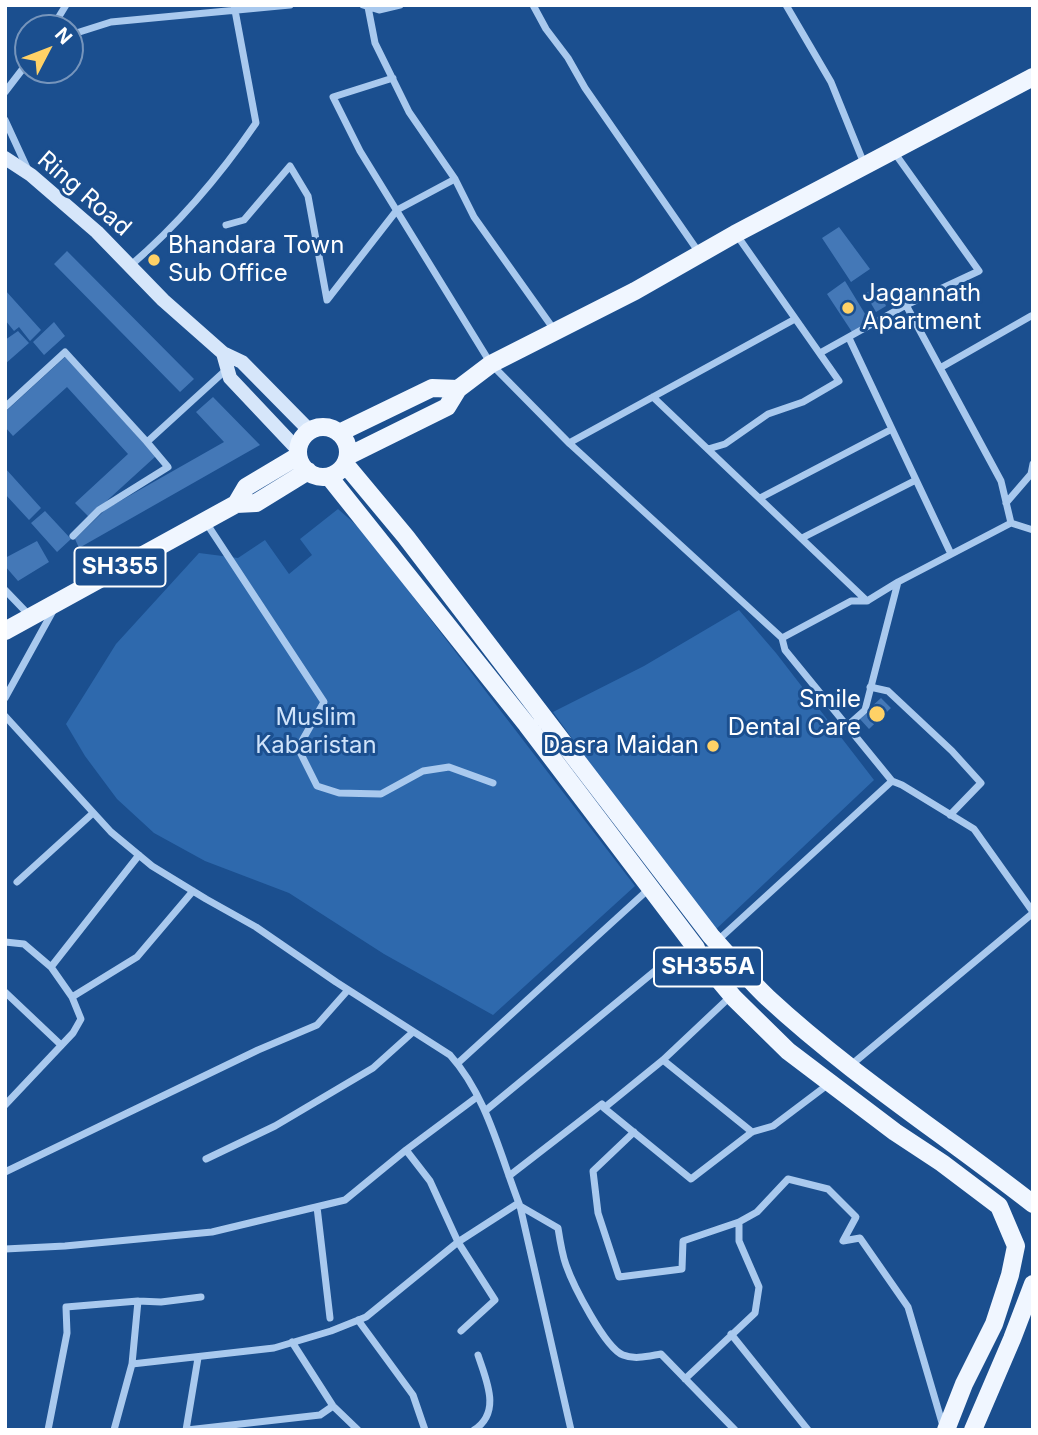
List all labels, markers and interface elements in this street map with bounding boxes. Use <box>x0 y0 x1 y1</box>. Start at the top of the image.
north arrow <box>14 14 84 84</box>
text: N <box>50 23 77 49</box>
street label: Ring Road <box>31 145 137 243</box>
place label: Bhandara Town Sub Office <box>168 232 344 288</box>
marker: Bhandara Town Sub Office <box>146 252 162 268</box>
place label: Jagannath Apartment <box>862 280 981 336</box>
marker: Jagannath Apartment <box>840 300 856 316</box>
road number: SH355 <box>74 548 166 586</box>
place label: Smile Dental Care <box>728 686 861 742</box>
park label: Muslim Kabaristan <box>255 704 377 760</box>
marker: Smile Dental Care <box>867 704 887 724</box>
place label: Dasra Maidan <box>543 732 699 760</box>
marker: Dasra Maidan <box>705 738 721 754</box>
road number: SH355A <box>654 948 762 986</box>

